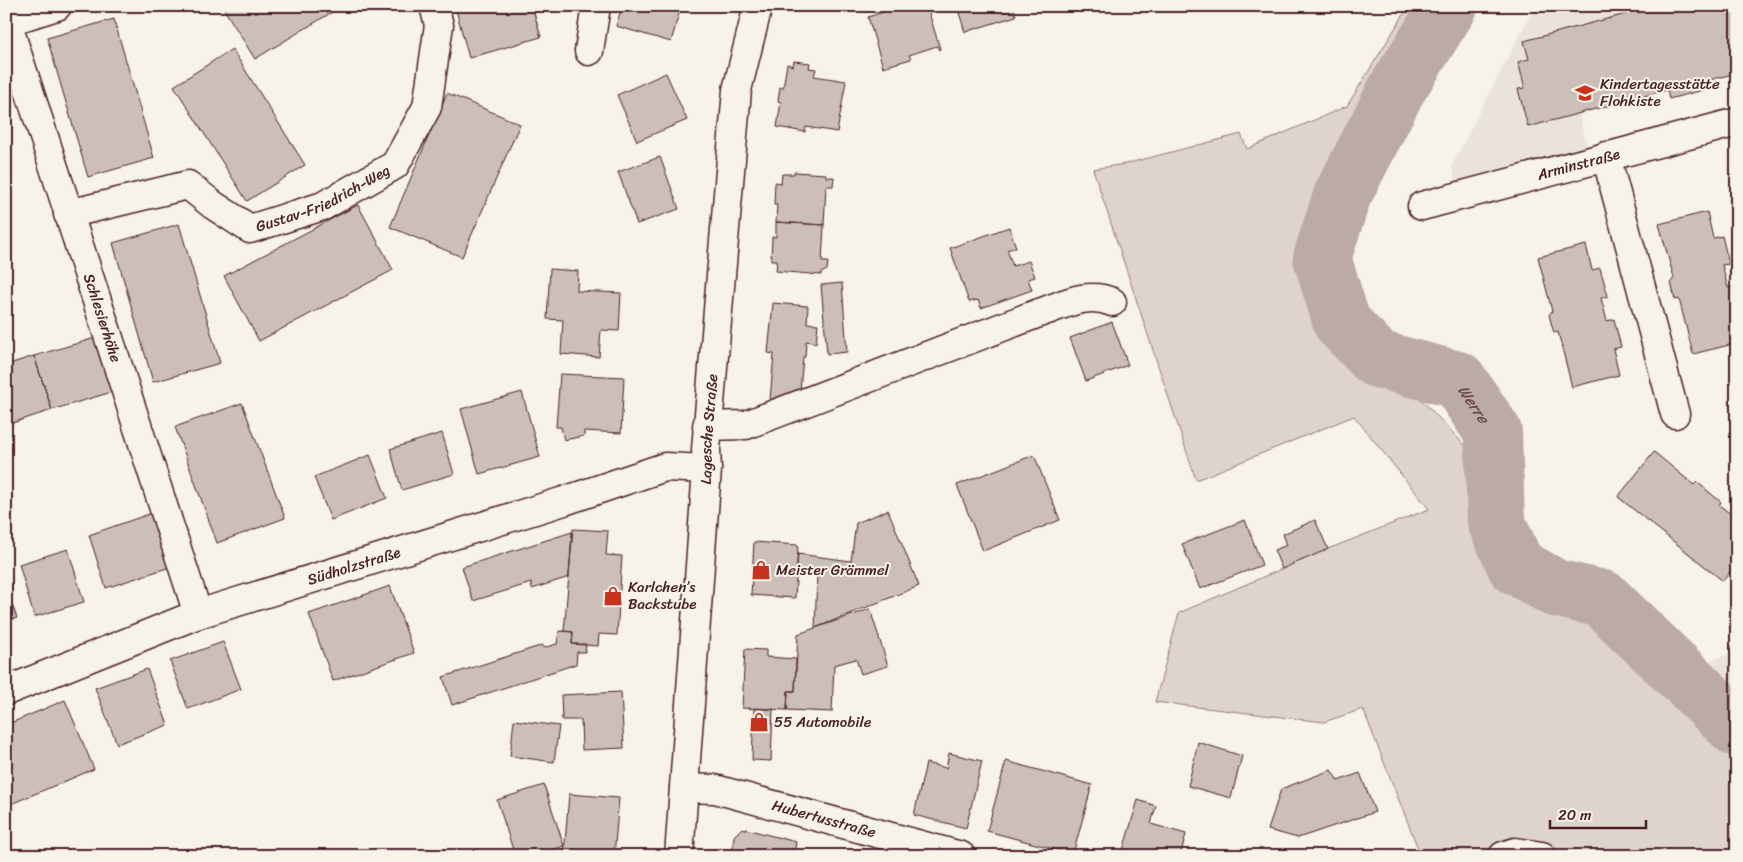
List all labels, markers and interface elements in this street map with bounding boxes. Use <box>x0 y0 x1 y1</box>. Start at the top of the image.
place label: Kindertagesstätte Flohkiste <box>1600 71 1720 114</box>
school or university icon: Kindertagesstätte Flohkiste <box>1574 82 1596 104</box>
street label: Arminstraße <box>1533 141 1623 188</box>
street label: Gustav-Friedrich-Weg <box>252 157 395 239</box>
street label: Schlesierhöhe <box>76 270 129 366</box>
street label: Lagesche Straße <box>693 372 725 485</box>
water label: Werre <box>1450 378 1499 431</box>
street label: Südholzstraße <box>304 539 404 593</box>
place label: Meister Grämmel <box>776 557 890 583</box>
shop icon: Meister Grämmel <box>750 559 772 581</box>
place label: Karlchen’s Backstube <box>628 574 696 617</box>
shop icon: Karlchen’s Backstube <box>602 585 624 607</box>
place label: 55 Automobile <box>774 709 872 735</box>
shop icon: 55 Automobile <box>748 711 770 733</box>
street label: Hubertusstraße <box>769 792 879 845</box>
scale bar <box>1550 797 1647 829</box>
text: 20 m <box>1558 802 1592 828</box>

